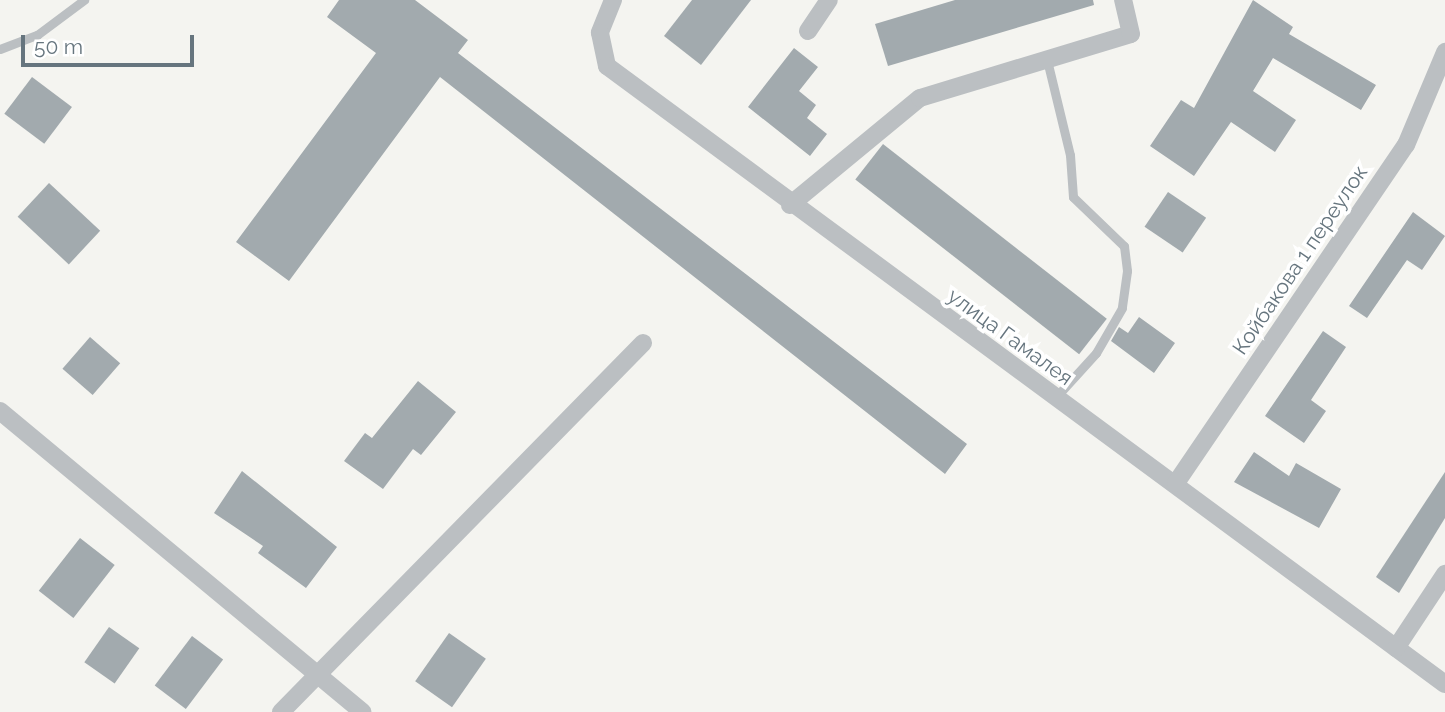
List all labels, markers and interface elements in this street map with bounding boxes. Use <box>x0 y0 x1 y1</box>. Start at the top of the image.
scale bar <box>24 21 198 65</box>
text: 50 m <box>34 34 83 59</box>
street label: Койбакова 1 переулок <box>1227 160 1373 360</box>
street label: улица Гамалея <box>943 283 1077 391</box>

